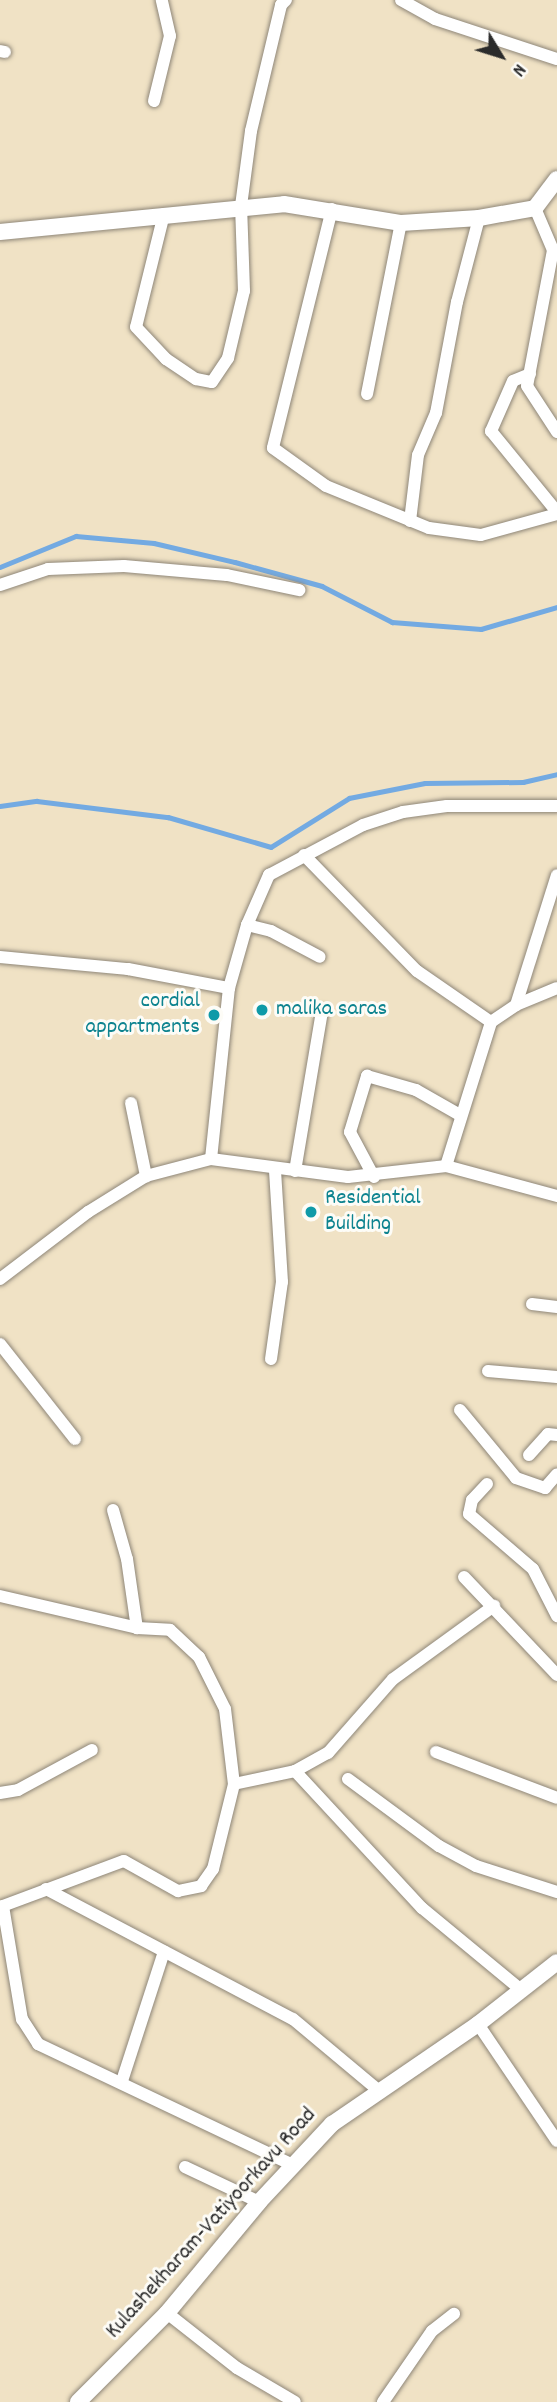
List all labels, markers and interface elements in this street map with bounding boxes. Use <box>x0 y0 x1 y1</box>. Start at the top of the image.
north arrow <box>466 21 536 91</box>
text: N <box>504 57 531 81</box>
place label: cordial appartments <box>85 988 200 1042</box>
place label: malika saras <box>276 996 387 1024</box>
marker: malika saras <box>254 1002 270 1018</box>
marker: cordial appartments <box>206 1007 222 1023</box>
place label: Residential Building <box>325 1185 421 1239</box>
marker: Residential Building <box>303 1204 319 1220</box>
street label: Kulashekharam-Vatiyoorkavu Road <box>101 2103 323 2345</box>

